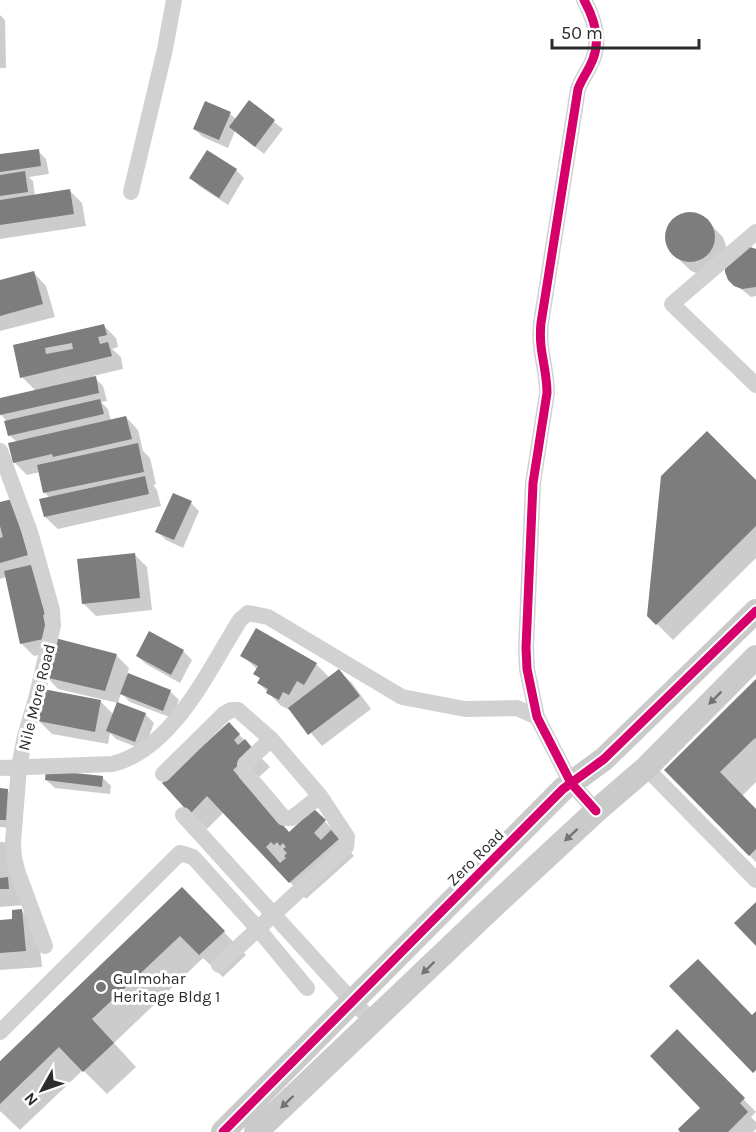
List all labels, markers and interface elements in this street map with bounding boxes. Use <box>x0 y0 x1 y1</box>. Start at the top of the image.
scale bar <box>552 12 699 50</box>
text: 50 m <box>561 22 603 44</box>
street label: Nile More Road <box>14 642 59 752</box>
one-way arrow <box>708 691 722 705</box>
street label: Zero Road <box>443 825 508 890</box>
one-way arrow <box>564 827 578 841</box>
one-way arrow <box>421 961 436 975</box>
place label: Gulmohar Heritage Bldg 1 <box>113 969 220 1006</box>
marker: Gulmohar Heritage Bldg 1 <box>94 980 108 994</box>
north arrow <box>12 1060 72 1120</box>
text: N <box>20 1089 42 1110</box>
one-way arrow <box>279 1095 294 1109</box>

